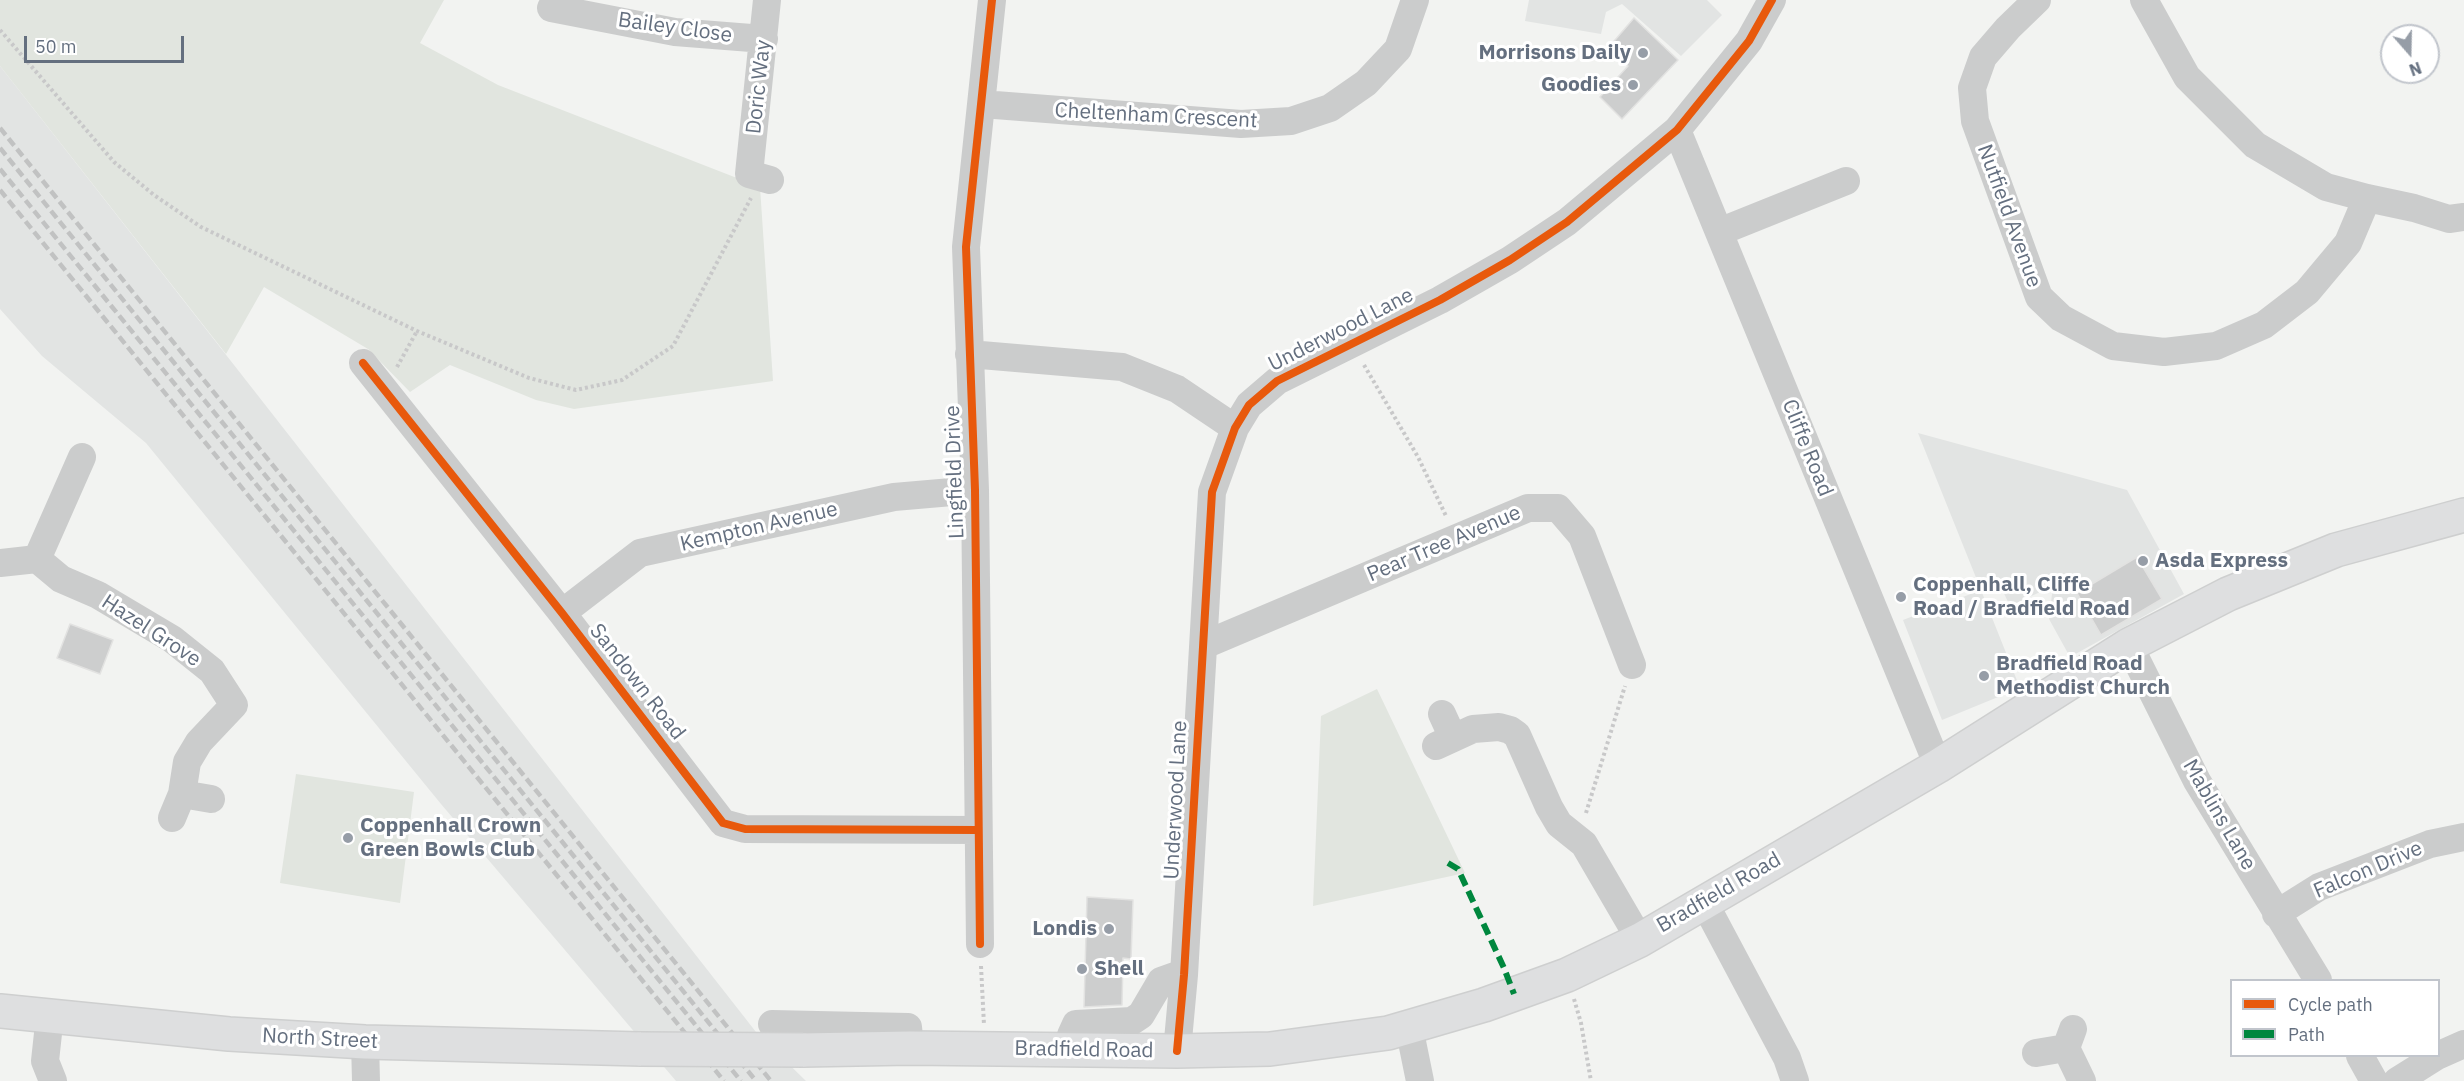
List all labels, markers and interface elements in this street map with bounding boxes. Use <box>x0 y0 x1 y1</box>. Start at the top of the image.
street label: Bailey Close <box>616 8 734 48</box>
scale bar <box>27 24 188 62</box>
north arrow <box>2380 24 2440 84</box>
text: 50 m <box>35 35 77 58</box>
street label: Doric Way <box>742 39 776 135</box>
place label: Morrisons Daily <box>1478 40 1631 66</box>
marker: Morrisons Daily <box>1636 46 1650 60</box>
text: N <box>2407 58 2424 80</box>
place label: Goodies <box>1541 72 1621 98</box>
marker: Goodies <box>1626 78 1640 92</box>
street label: Cheltenham Crescent <box>1054 98 1258 134</box>
street label: Nutfield Avenue <box>1971 141 2047 291</box>
street label: Underwood Lane <box>1264 283 1418 377</box>
street label: Cliffe Road <box>1776 396 1838 500</box>
street label: Lingfield Drive <box>940 405 970 539</box>
street label: Kempton Avenue <box>678 497 840 557</box>
street label: Pear Tree Avenue <box>1363 500 1525 588</box>
place label: Asda Express <box>2155 548 2288 574</box>
marker: Asda Express <box>2136 554 2150 568</box>
place label: Coppenhall, Cliffe Road / Bradfield Road <box>1913 572 2130 622</box>
street label: Hazel Grove <box>97 590 205 672</box>
marker: Coppenhall, Cliffe Road / Bradfield Road <box>1894 590 1908 604</box>
street label: Sandown Road <box>584 619 690 745</box>
place label: Bradfield Road Methodist Church <box>1996 651 2170 701</box>
marker: Bradfield Road Methodist Church <box>1977 669 1991 683</box>
street label: Underwood Lane <box>1159 720 1193 880</box>
street label: Mablins Lane <box>2177 755 2261 875</box>
place label: Coppenhall Crown Green Bowls Club <box>360 813 541 863</box>
marker: Coppenhall Crown Green Bowls Club <box>341 831 355 845</box>
street label: Falcon Drive <box>2310 836 2426 904</box>
street label: Bradfield Road <box>1652 847 1786 939</box>
place label: Londis <box>1032 916 1097 942</box>
marker: Londis <box>1102 922 1116 936</box>
place label: Shell <box>1094 956 1144 982</box>
marker: Shell <box>1075 962 1089 976</box>
legend <box>2230 979 2440 1057</box>
text: Cycle path <box>2288 993 2373 1016</box>
street label: North Street <box>261 1023 379 1055</box>
text: Path <box>2288 1023 2325 1046</box>
street label: Bradfield Road <box>1014 1036 1154 1064</box>

